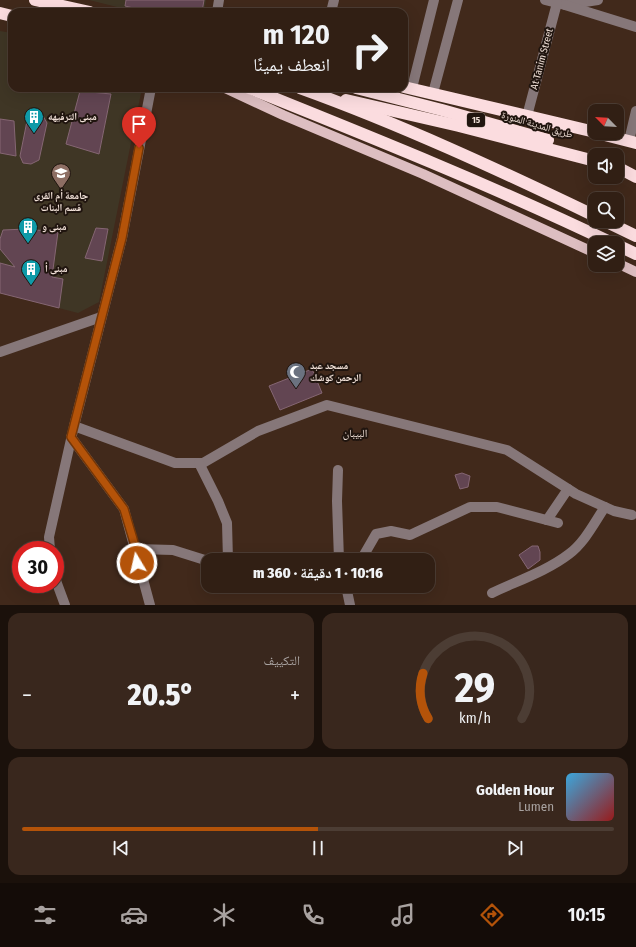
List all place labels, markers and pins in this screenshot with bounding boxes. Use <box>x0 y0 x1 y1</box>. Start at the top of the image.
building icon: مبنى الترفيهه <box>23 106 45 134</box>
pin <box>122 107 156 148</box>
place label: مبنى الترفيهه <box>48 111 97 123</box>
school or university icon: جامعة أم القرى قسم البنات <box>50 162 72 190</box>
place label: جامعة أم القرى قسم البنات <box>34 189 89 215</box>
building icon: مبنى و <box>17 216 39 244</box>
place label: مبنى و <box>42 221 67 233</box>
building icon: مبنى أ <box>20 258 42 286</box>
place label: مبنى أ <box>45 262 68 275</box>
place label: مسجد عبد الرحمن كوشك <box>310 360 362 384</box>
mosque icon: مسجد عبد الرحمن كوشك <box>285 361 307 389</box>

